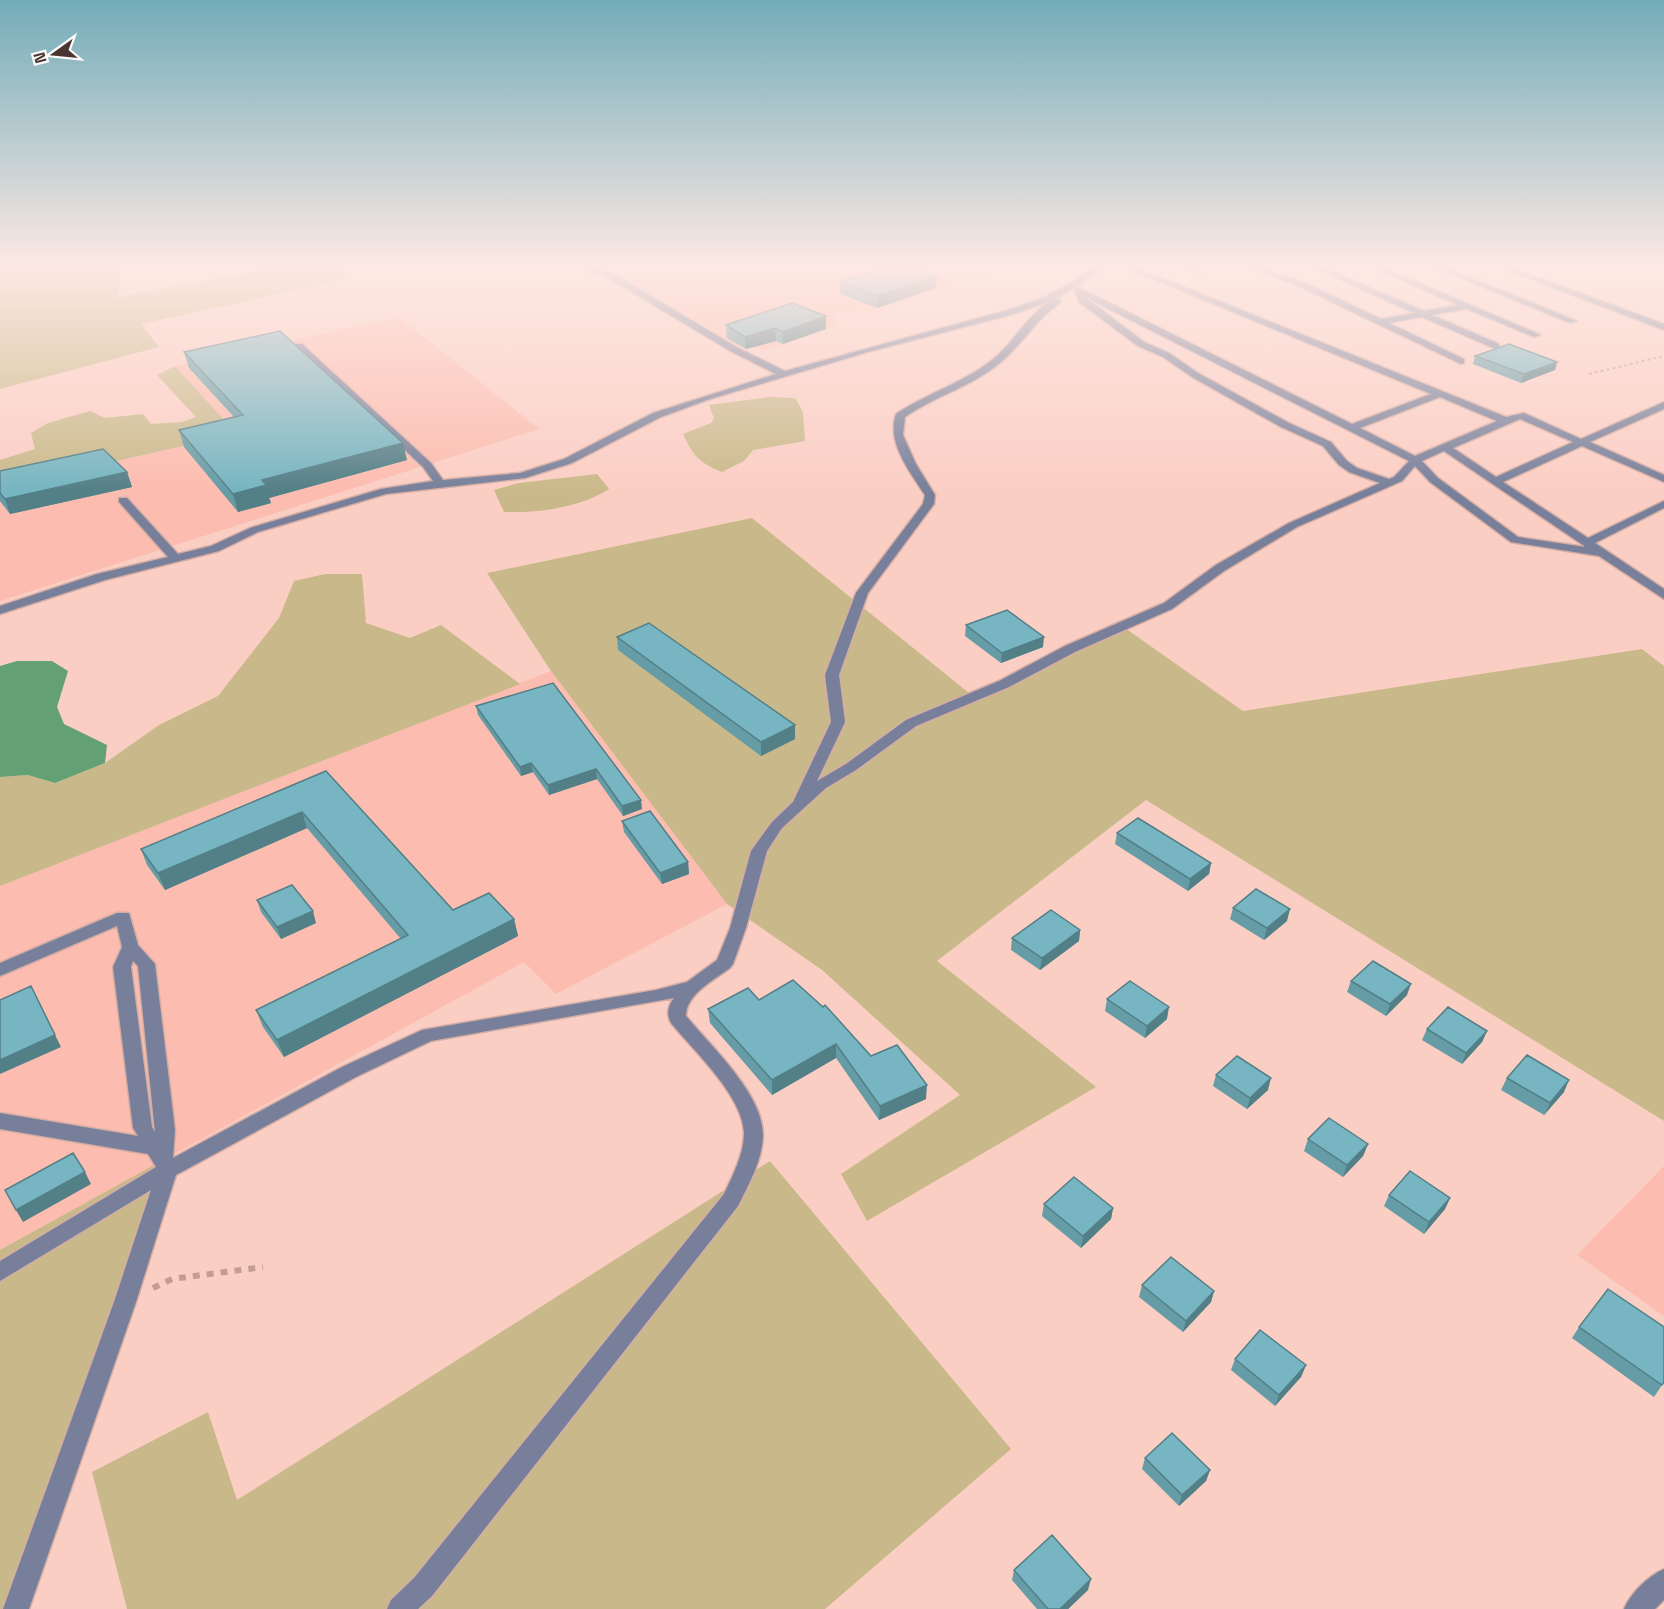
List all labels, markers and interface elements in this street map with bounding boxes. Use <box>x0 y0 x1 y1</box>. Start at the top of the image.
north arrow <box>24 24 84 84</box>
text: N <box>28 50 52 66</box>

